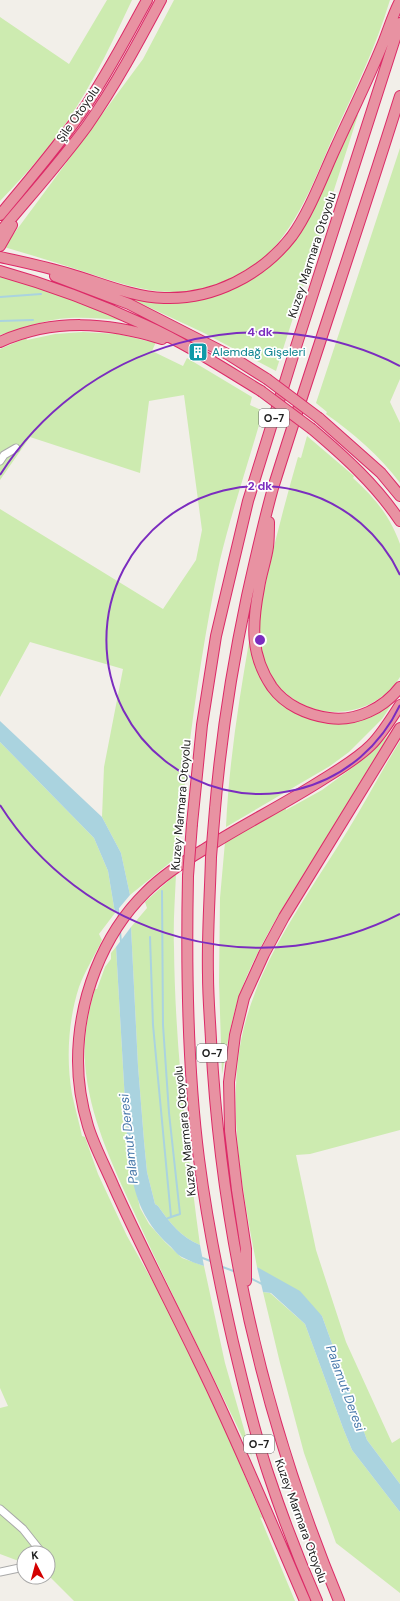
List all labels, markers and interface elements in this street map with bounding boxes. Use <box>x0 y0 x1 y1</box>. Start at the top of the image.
street label: Şile Otoyolu <box>53 82 103 146</box>
street label: Kuzey Marmara Otoyolu <box>284 190 340 320</box>
text: 4 dk <box>247 324 273 340</box>
building icon: Alemdağ Gişeleri <box>187 341 209 363</box>
place label: Alemdağ Gişeleri <box>212 344 306 360</box>
road number: O-7 <box>259 409 289 427</box>
text: 2 dk <box>248 478 272 494</box>
centre of rings <box>253 633 267 647</box>
street label: Kuzey Marmara Otoyolu <box>167 739 195 871</box>
road number: O-7 <box>197 1044 227 1062</box>
street label: Kuzey Marmara Otoyolu <box>170 1065 200 1197</box>
water label: Palamut Deresi <box>115 1092 142 1185</box>
water label: Palamut Deresi <box>322 1343 369 1434</box>
road number: O-7 <box>244 1435 274 1453</box>
street label: Kuzey Marmara Otoyolu <box>271 1457 331 1586</box>
north arrow <box>16 1545 56 1585</box>
text: K <box>31 1548 39 1562</box>

